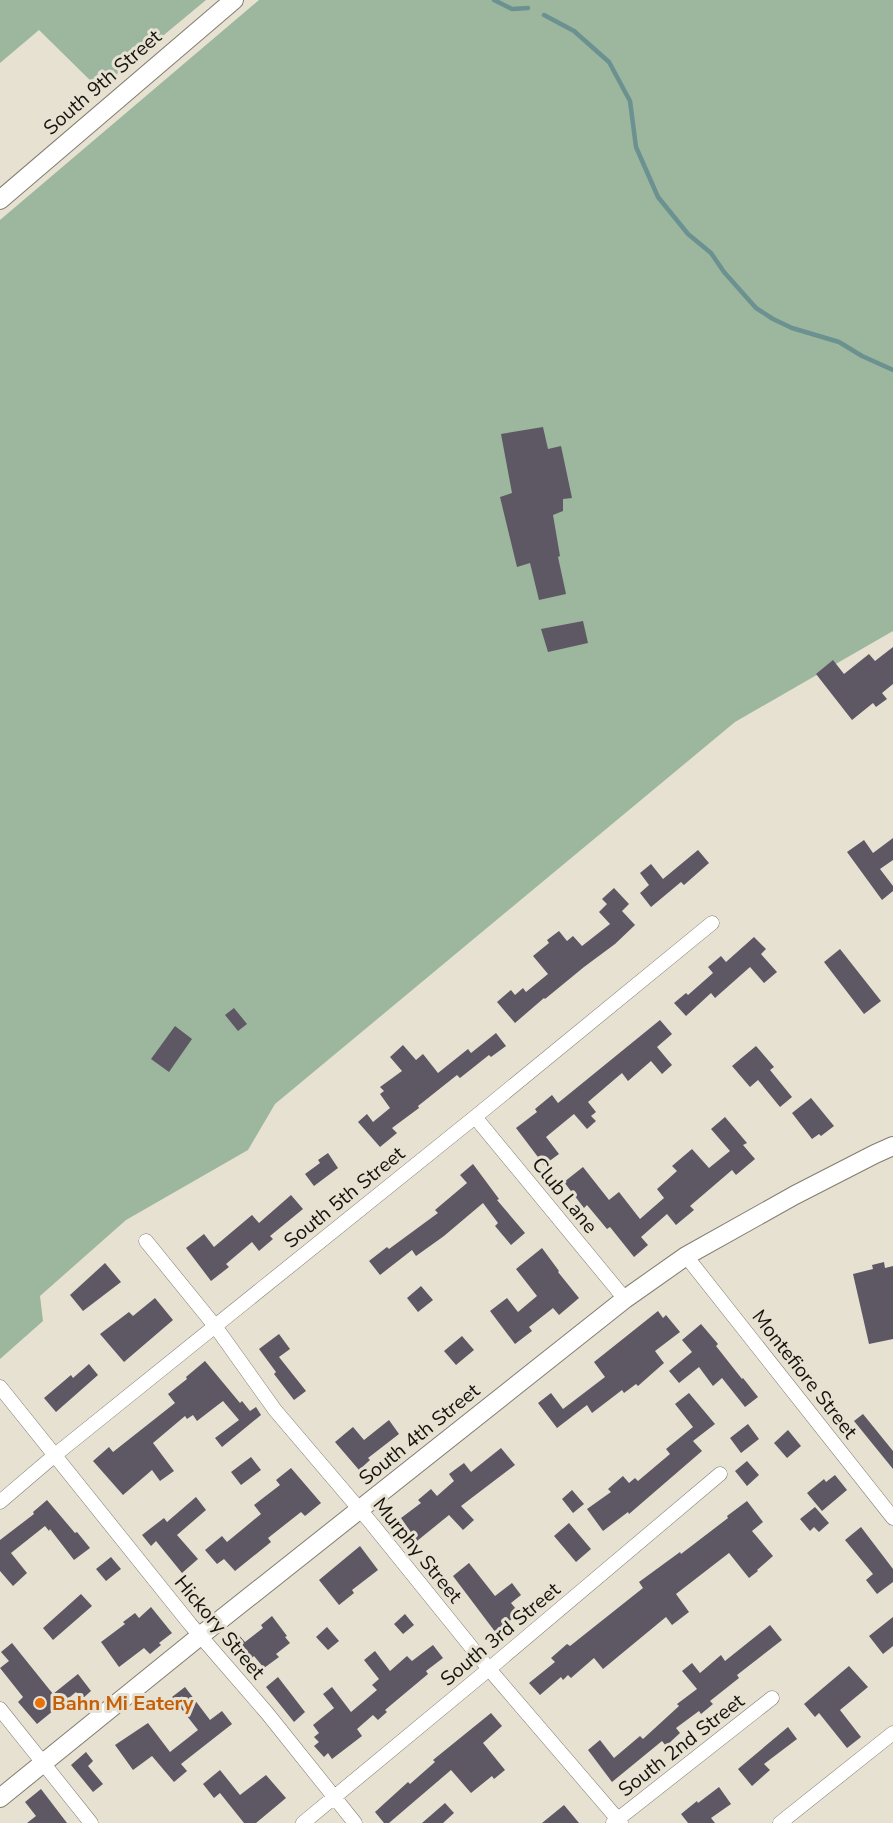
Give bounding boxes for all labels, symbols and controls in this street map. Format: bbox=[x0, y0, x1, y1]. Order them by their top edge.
street label: South 9th Street bbox=[38, 23, 168, 141]
street label: South 5th Street bbox=[278, 1140, 411, 1255]
street label: Club Lane bbox=[526, 1152, 604, 1239]
street label: Montefiore Street bbox=[746, 1304, 864, 1445]
street label: South 4th Street bbox=[353, 1377, 486, 1492]
street label: Murphy Street bbox=[367, 1492, 469, 1609]
street label: Hickory Street bbox=[168, 1570, 272, 1686]
street label: South 3rd Street bbox=[435, 1576, 567, 1692]
street label: South 2nd Street bbox=[613, 1687, 751, 1803]
place label: Bahn Mi Eatery bbox=[52, 1690, 194, 1717]
marker: Bahn Mi Eatery bbox=[33, 1696, 47, 1710]

